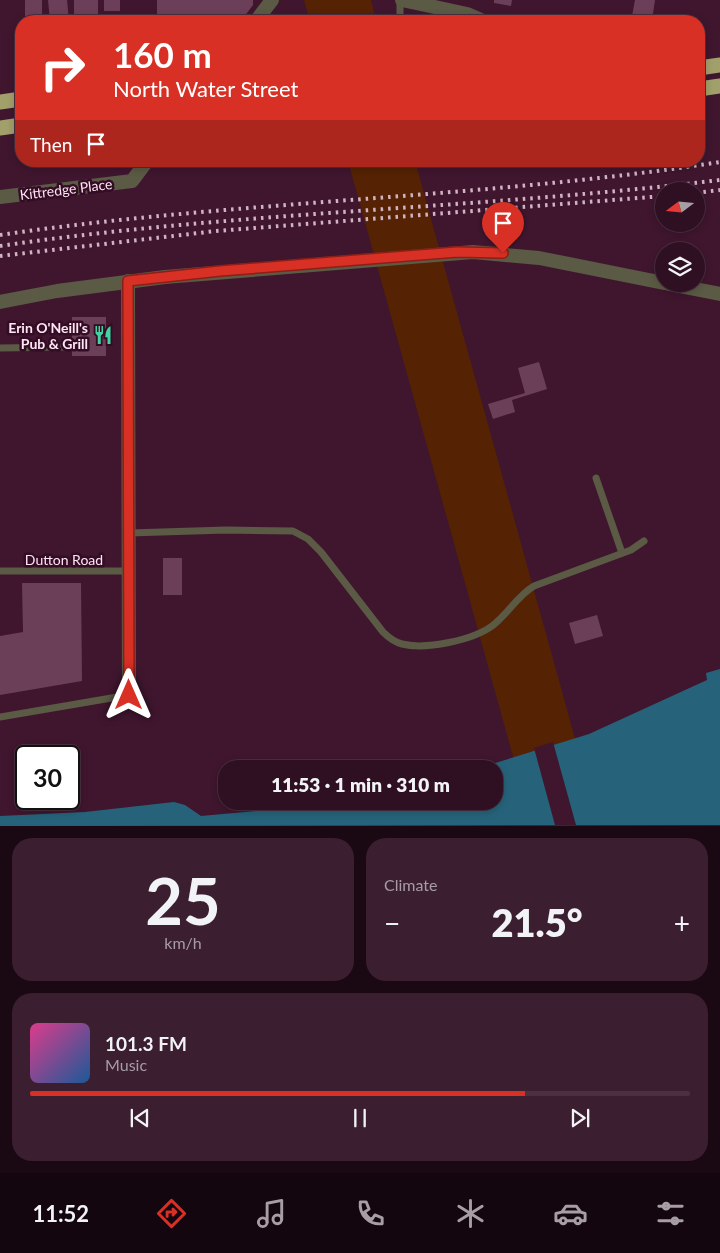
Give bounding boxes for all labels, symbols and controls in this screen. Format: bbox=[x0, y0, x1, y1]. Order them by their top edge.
text: 160 m bbox=[113, 33, 212, 75]
icon: right bbox=[30, 35, 95, 100]
text: North Water Street bbox=[113, 75, 298, 102]
icon: arrive bbox=[82, 130, 110, 158]
text: Then bbox=[30, 133, 72, 156]
street label: Kittredge Place bbox=[19, 175, 113, 203]
north arrow bbox=[655, 182, 705, 232]
map controls bbox=[655, 182, 705, 292]
pin bbox=[482, 202, 524, 253]
icon: arrive bbox=[489, 209, 517, 237]
button: layers bbox=[655, 242, 705, 292]
place label: Erin O'Neill's Pub & Grill bbox=[8, 319, 88, 352]
restaurant icon: Erin O'Neill's Pub & Grill bbox=[92, 324, 114, 346]
street label: Dutton Road bbox=[25, 551, 103, 568]
position arrow bbox=[102, 668, 154, 720]
speed limit sign: 30 bbox=[15, 745, 80, 810]
text: 11:53 · 1 min · 310 m bbox=[271, 773, 450, 796]
text: 25 bbox=[145, 861, 221, 939]
text: Climate bbox=[384, 875, 437, 894]
text: 21.5° bbox=[491, 899, 583, 945]
text: − bbox=[384, 906, 400, 940]
text: + bbox=[674, 906, 690, 940]
text: km/h bbox=[164, 933, 202, 952]
text: 101.3 FM bbox=[105, 1032, 187, 1055]
text: Music bbox=[105, 1055, 147, 1074]
icon: previous bbox=[126, 1104, 154, 1132]
icon: pause bbox=[346, 1104, 374, 1132]
icon: next bbox=[566, 1104, 594, 1132]
icon: directions bbox=[154, 1196, 189, 1231]
icon: music bbox=[254, 1196, 289, 1231]
icon: phone bbox=[353, 1196, 388, 1231]
icon: climate bbox=[453, 1196, 488, 1231]
icon: car bbox=[553, 1196, 588, 1231]
icon: filters bbox=[653, 1196, 688, 1231]
text: 11:52 bbox=[32, 1200, 89, 1227]

